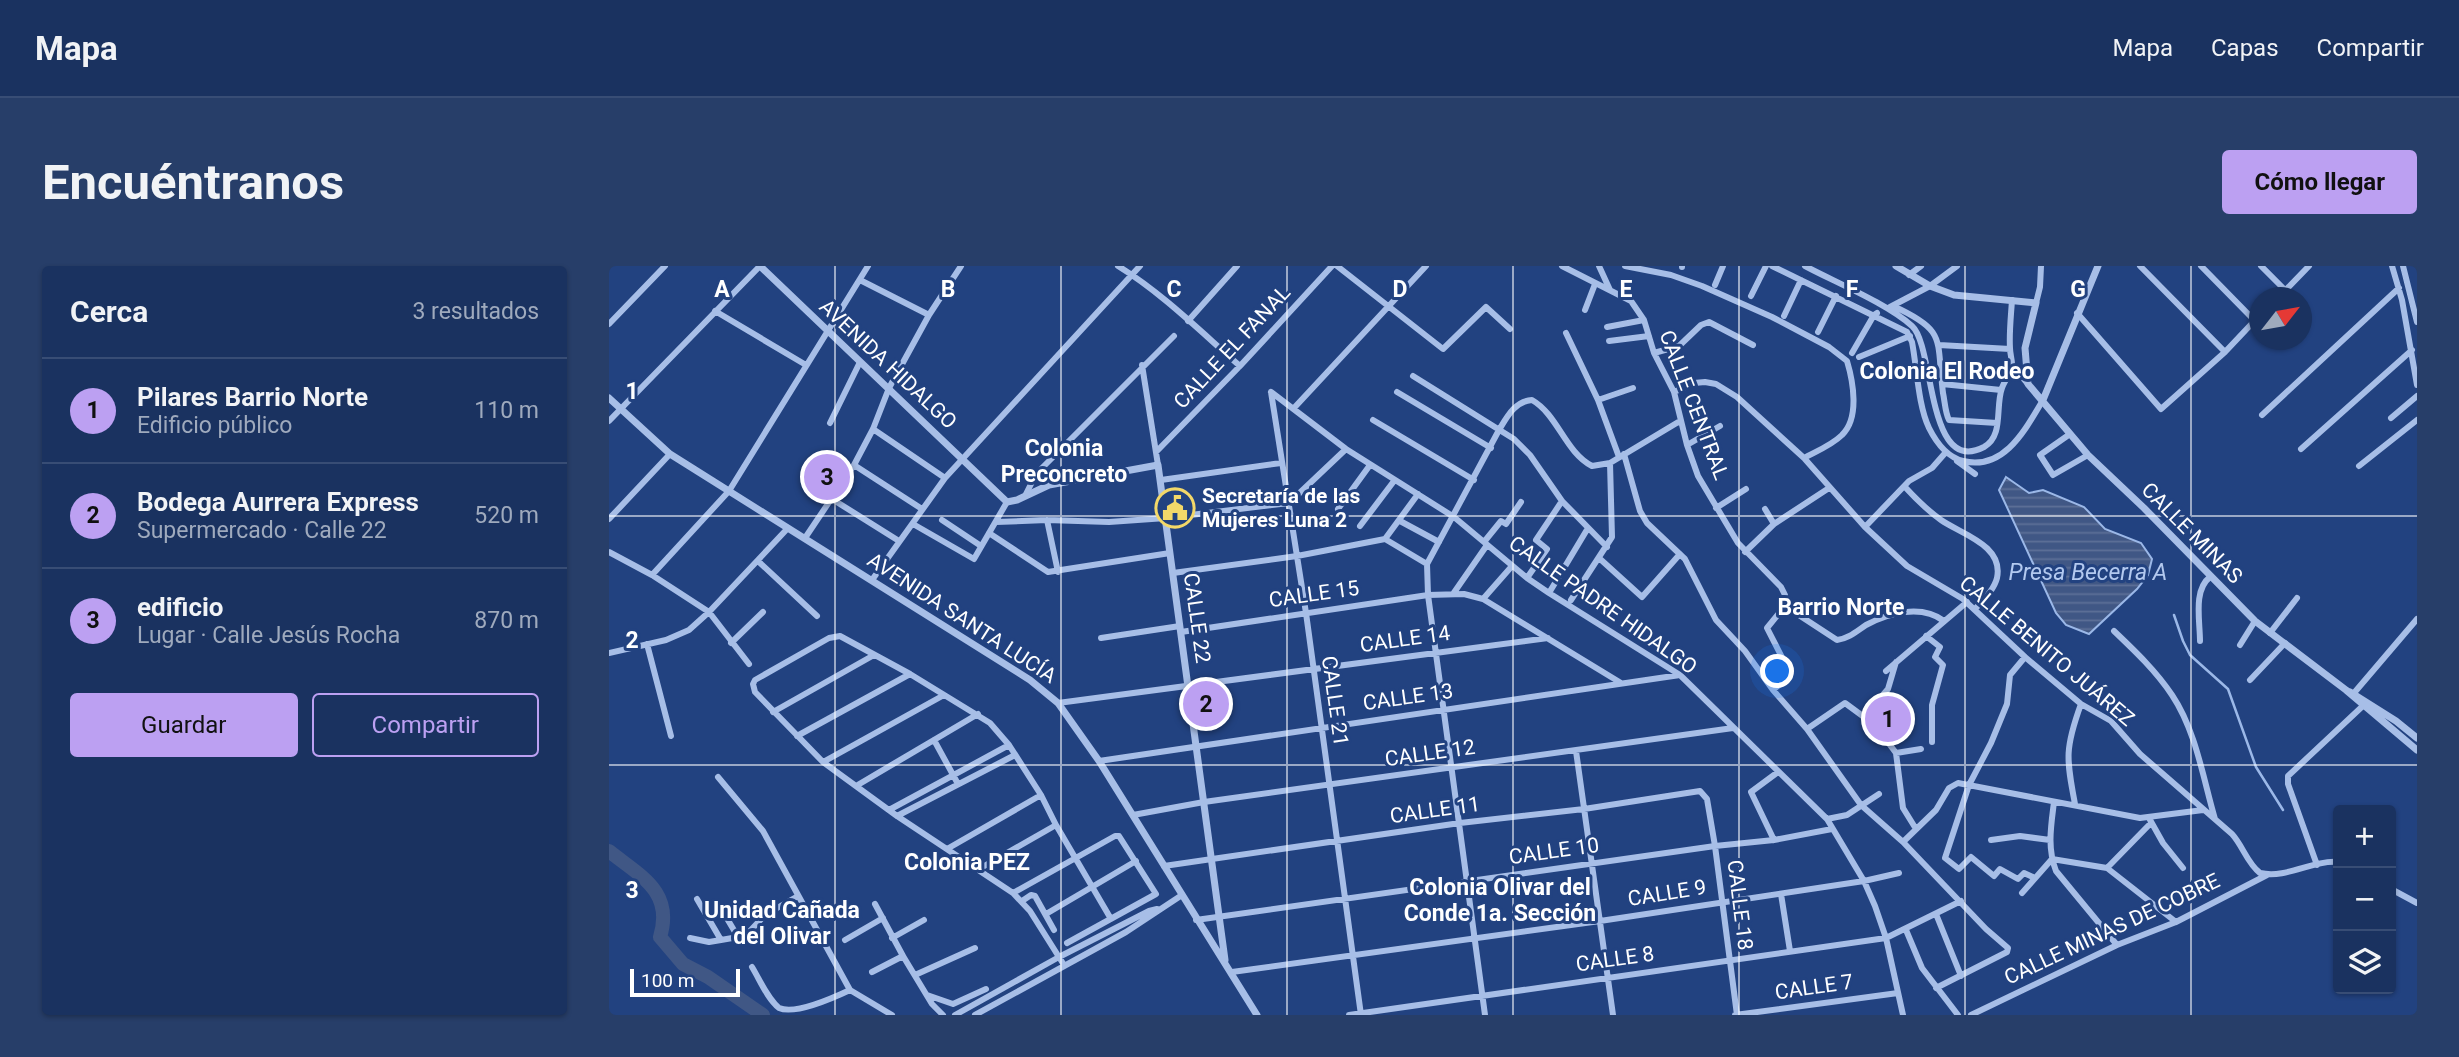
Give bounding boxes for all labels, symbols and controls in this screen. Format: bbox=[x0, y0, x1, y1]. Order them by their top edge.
text: Mapa bbox=[35, 29, 118, 68]
text: Mapa bbox=[2112, 34, 2173, 62]
text: Capas bbox=[2211, 34, 2279, 62]
text: Compartir bbox=[2317, 34, 2424, 62]
button: Cómo llegar bbox=[2222, 150, 2417, 214]
text: Encuéntranos bbox=[42, 154, 344, 211]
text: A bbox=[714, 276, 730, 303]
text: B bbox=[941, 276, 955, 303]
text: D bbox=[1393, 276, 1407, 303]
text: E bbox=[1620, 276, 1633, 303]
text: F bbox=[1846, 276, 1859, 303]
text: G bbox=[2070, 276, 2086, 303]
street label: CALLE EL FANAL bbox=[1168, 280, 1296, 414]
north arrow bbox=[2249, 287, 2312, 350]
text: Cerca bbox=[70, 294, 148, 329]
street label: AVENIDA HIDALGO bbox=[814, 294, 962, 434]
text: 3 resultados bbox=[412, 298, 539, 325]
street label: CALLE CENTRAL bbox=[1655, 327, 1733, 483]
district label: Colonia El Rodeo bbox=[1860, 358, 2034, 385]
text: 1 bbox=[625, 378, 639, 405]
text: Pilares Barrio Norte bbox=[137, 382, 368, 412]
text: 1 bbox=[86, 397, 100, 424]
text: 110 m bbox=[474, 397, 539, 424]
text: Edificio público bbox=[137, 412, 292, 439]
district label: Colonia Preconcreto bbox=[1001, 435, 1127, 488]
pin: 3 bbox=[804, 451, 850, 503]
street label: CALLE MINAS bbox=[2137, 478, 2247, 588]
place label: Secretaría de las Mujeres Luna 2 bbox=[1202, 484, 1360, 532]
text: Bodega Aurrera Express bbox=[137, 487, 419, 517]
public building icon: Secretaría de las Mujeres Luna 2 bbox=[1154, 487, 1196, 529]
text: 2 bbox=[86, 502, 100, 529]
text: 520 m bbox=[474, 502, 539, 529]
text: Supermercado · Calle 22 bbox=[137, 517, 387, 544]
street label: CALLE PADRE HIDALGO bbox=[1504, 531, 1702, 679]
street label: AVENIDA SANTA LUCÍA bbox=[863, 548, 1061, 688]
water label: Presa Becerra A bbox=[2009, 559, 2167, 586]
street label: CALLE 22 bbox=[1179, 571, 1215, 665]
street label: CALLE BENITO JUÁREZ bbox=[1955, 571, 2139, 731]
street label: CALLE 15 bbox=[1267, 576, 1361, 612]
text: edificio bbox=[137, 592, 224, 622]
district label: Barrio Norte bbox=[1777, 594, 1905, 621]
text: 3 bbox=[86, 607, 100, 634]
text: 870 m bbox=[474, 607, 539, 634]
street label: CALLE 14 bbox=[1358, 621, 1452, 657]
text: Lugar · Calle Jesús Rocha bbox=[137, 622, 400, 649]
text: 2 bbox=[625, 627, 639, 654]
street label: CALLE 21 bbox=[1317, 654, 1353, 748]
your location bbox=[1760, 654, 1794, 688]
pin: 2 bbox=[1183, 678, 1229, 730]
street label: CALLE 13 bbox=[1361, 679, 1455, 715]
button: Guardar bbox=[70, 693, 298, 757]
button: Compartir bbox=[312, 693, 539, 757]
pin: 1 bbox=[1865, 693, 1911, 745]
street label: CALLE 12 bbox=[1383, 735, 1477, 771]
street label: CALLE 11 bbox=[1388, 792, 1482, 828]
map controls bbox=[2333, 805, 2396, 994]
button: + bbox=[2333, 805, 2396, 868]
street label: CALLE 10 bbox=[1507, 833, 1601, 869]
district label: Colonia PEZ bbox=[904, 849, 1030, 876]
street label: CALLE 18 bbox=[1723, 859, 1757, 951]
button: − bbox=[2333, 868, 2396, 931]
street label: CALLE MINAS DE COBRE bbox=[2001, 869, 2223, 989]
district label: Colonia Olivar del Conde 1a. Sección bbox=[1404, 874, 1596, 927]
street label: CALLE 9 bbox=[1626, 875, 1708, 911]
text: 3 bbox=[625, 877, 639, 904]
district label: Unidad Cañada del Olivar bbox=[704, 897, 860, 950]
button: layers bbox=[2333, 931, 2396, 994]
street label: CALLE 8 bbox=[1574, 942, 1656, 976]
scale bar bbox=[630, 966, 740, 998]
text: 100 m bbox=[641, 969, 694, 992]
street label: CALLE 7 bbox=[1773, 970, 1855, 1004]

